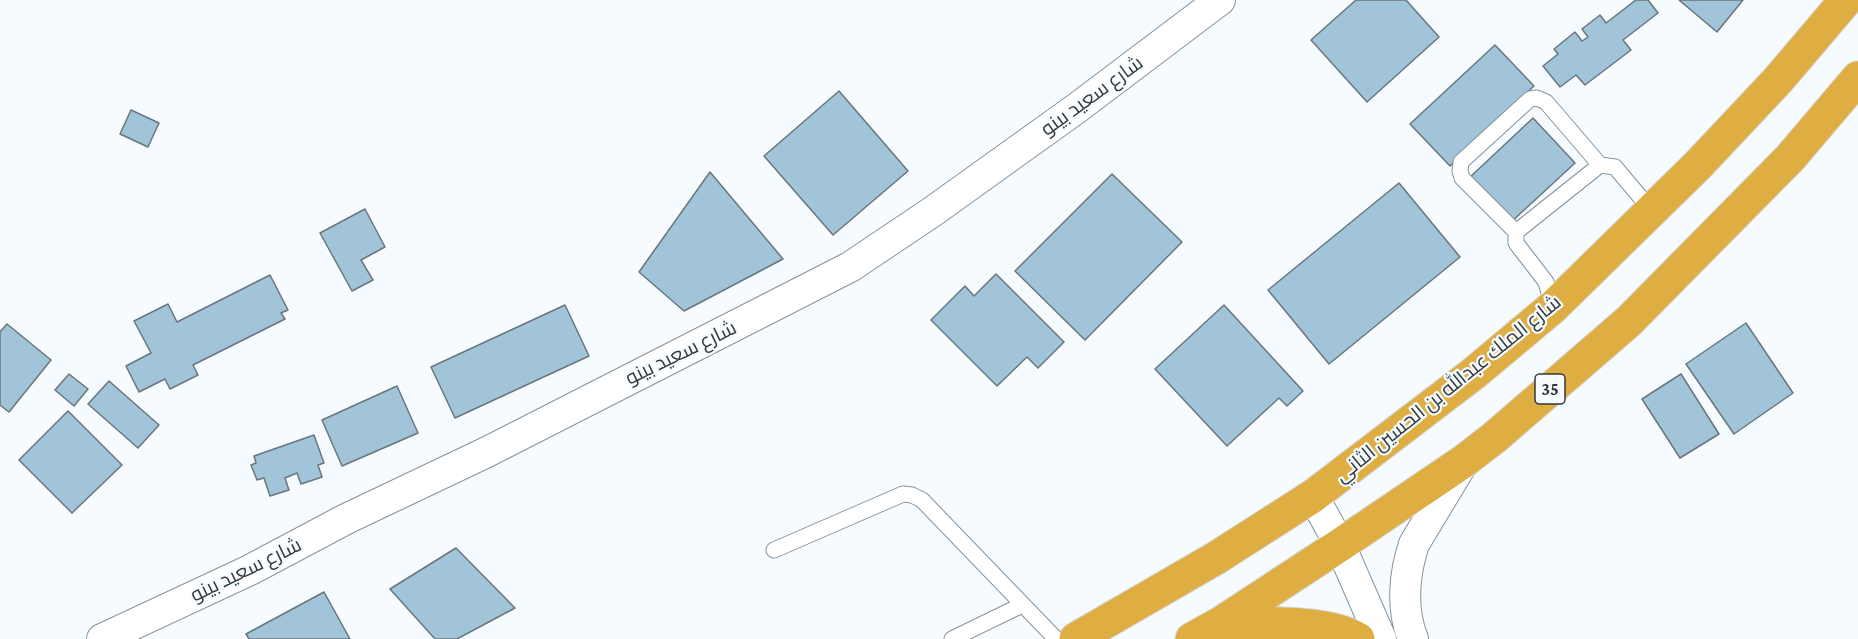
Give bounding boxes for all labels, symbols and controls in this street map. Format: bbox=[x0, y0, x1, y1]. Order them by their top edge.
street label: شارع سعيد بينو bbox=[1036, 51, 1148, 141]
street label: شارع الملك عبدالله بن الحسين الثاني bbox=[1330, 290, 1566, 488]
street label: شارع سعيد بينو bbox=[621, 316, 741, 390]
road number: 35 bbox=[1535, 374, 1565, 404]
street label: شارع سعيد بينو bbox=[186, 533, 306, 607]

